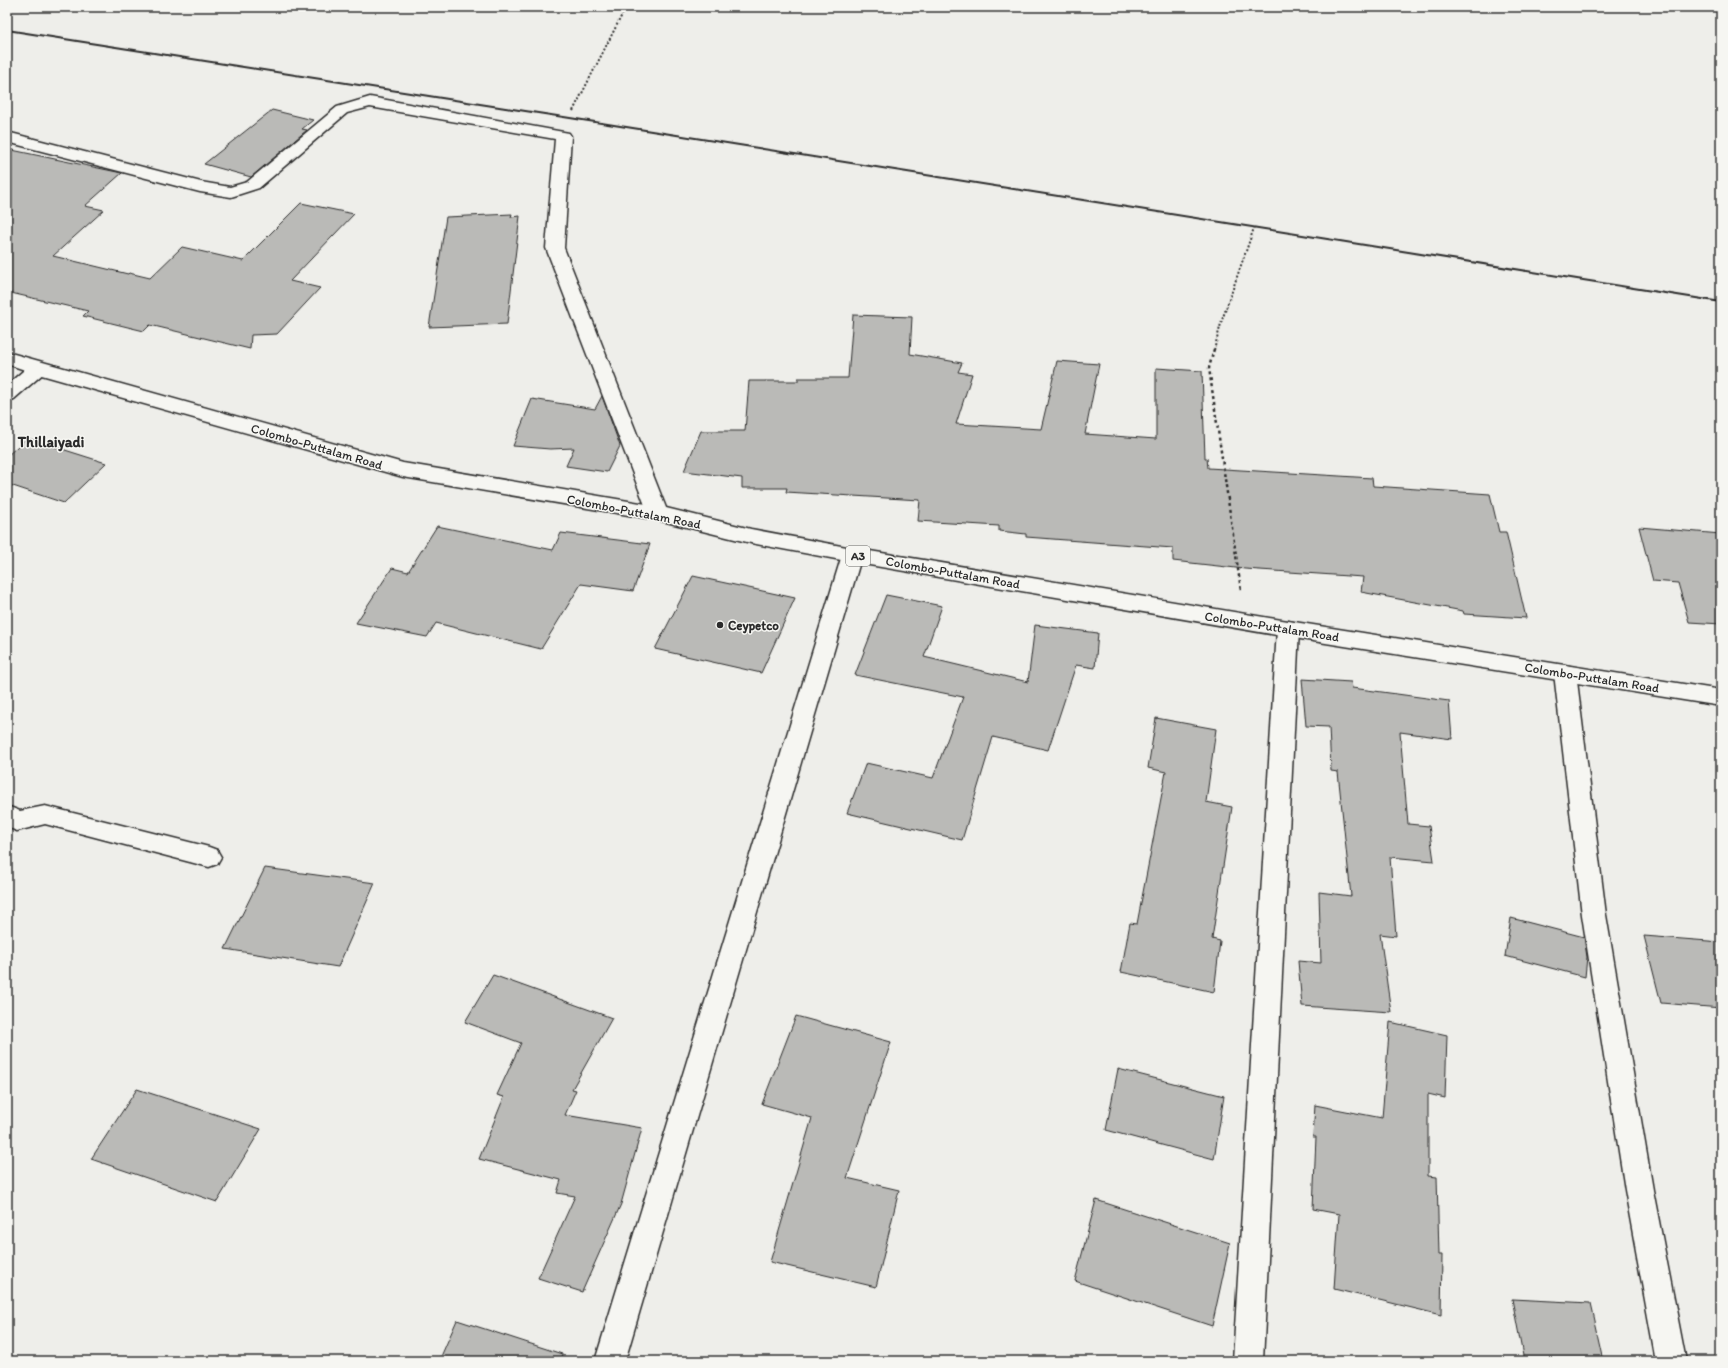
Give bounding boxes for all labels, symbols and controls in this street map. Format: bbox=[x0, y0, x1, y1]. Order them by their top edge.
street label: Colombo-Puttalam Road bbox=[249, 420, 384, 472]
district label: Thillaiyadi bbox=[17, 433, 84, 452]
street label: Colombo-Puttalam Road bbox=[566, 491, 702, 532]
road number: A3 bbox=[846, 546, 870, 566]
street label: Colombo-Puttalam Road bbox=[884, 553, 1021, 592]
street label: Colombo-Puttalam Road bbox=[1203, 608, 1340, 645]
place label: Ceypetco bbox=[728, 618, 779, 634]
marker: Ceypetco bbox=[715, 620, 725, 630]
street label: Colombo-Puttalam Road bbox=[1523, 659, 1660, 696]

